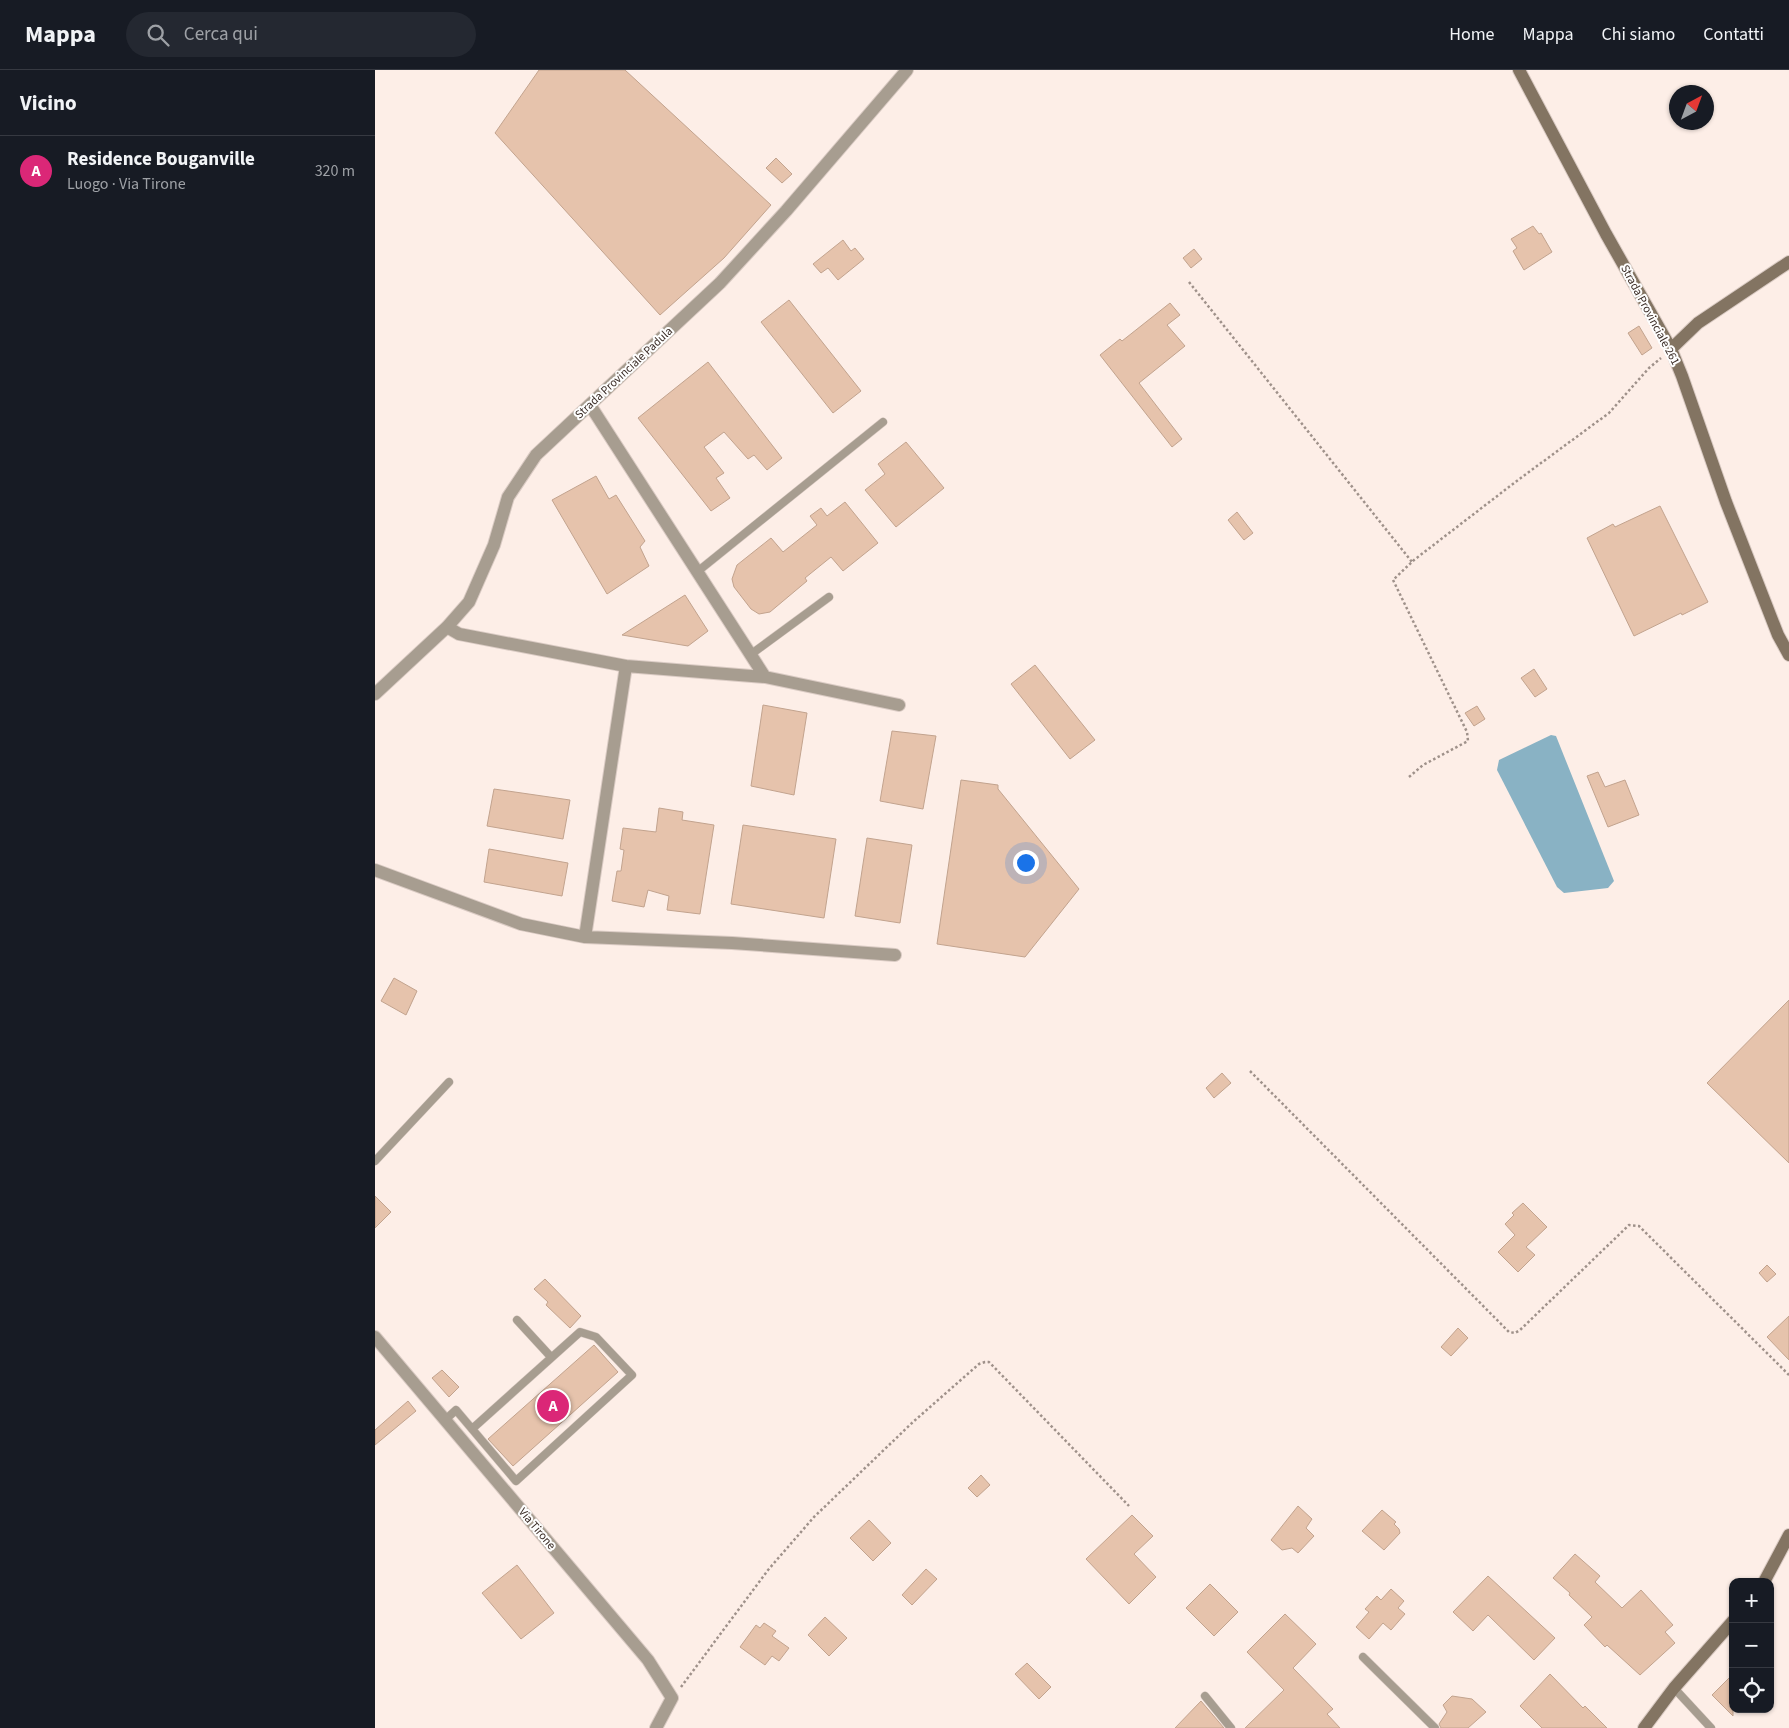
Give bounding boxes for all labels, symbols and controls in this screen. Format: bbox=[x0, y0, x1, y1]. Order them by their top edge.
search box bbox=[126, 12, 476, 57]
text: Mappa bbox=[25, 17, 96, 52]
icon: search bbox=[144, 21, 172, 49]
text: Cerca qui bbox=[184, 21, 258, 48]
text: Home bbox=[1449, 22, 1495, 47]
text: Mappa bbox=[1523, 22, 1574, 47]
text: Chi siamo bbox=[1602, 22, 1675, 47]
text: Contatti bbox=[1703, 22, 1764, 47]
north arrow bbox=[1669, 85, 1714, 130]
text: Vicino bbox=[20, 88, 77, 118]
text: Residence Bouganville bbox=[67, 146, 255, 173]
text: A bbox=[31, 160, 41, 182]
text: 320 m bbox=[315, 160, 355, 182]
text: Luogo · Via Tirone bbox=[67, 173, 186, 195]
street label: Strada Provinciale 261 bbox=[1616, 262, 1684, 368]
street label: Strada Provinciale Padula bbox=[571, 323, 677, 423]
your location bbox=[1013, 850, 1039, 876]
pin: A bbox=[537, 1387, 569, 1425]
street label: Via Tirone bbox=[514, 1504, 560, 1554]
map controls bbox=[1729, 1578, 1774, 1713]
button: + bbox=[1729, 1578, 1774, 1623]
button: − bbox=[1729, 1623, 1774, 1668]
button: locate bbox=[1729, 1668, 1774, 1713]

